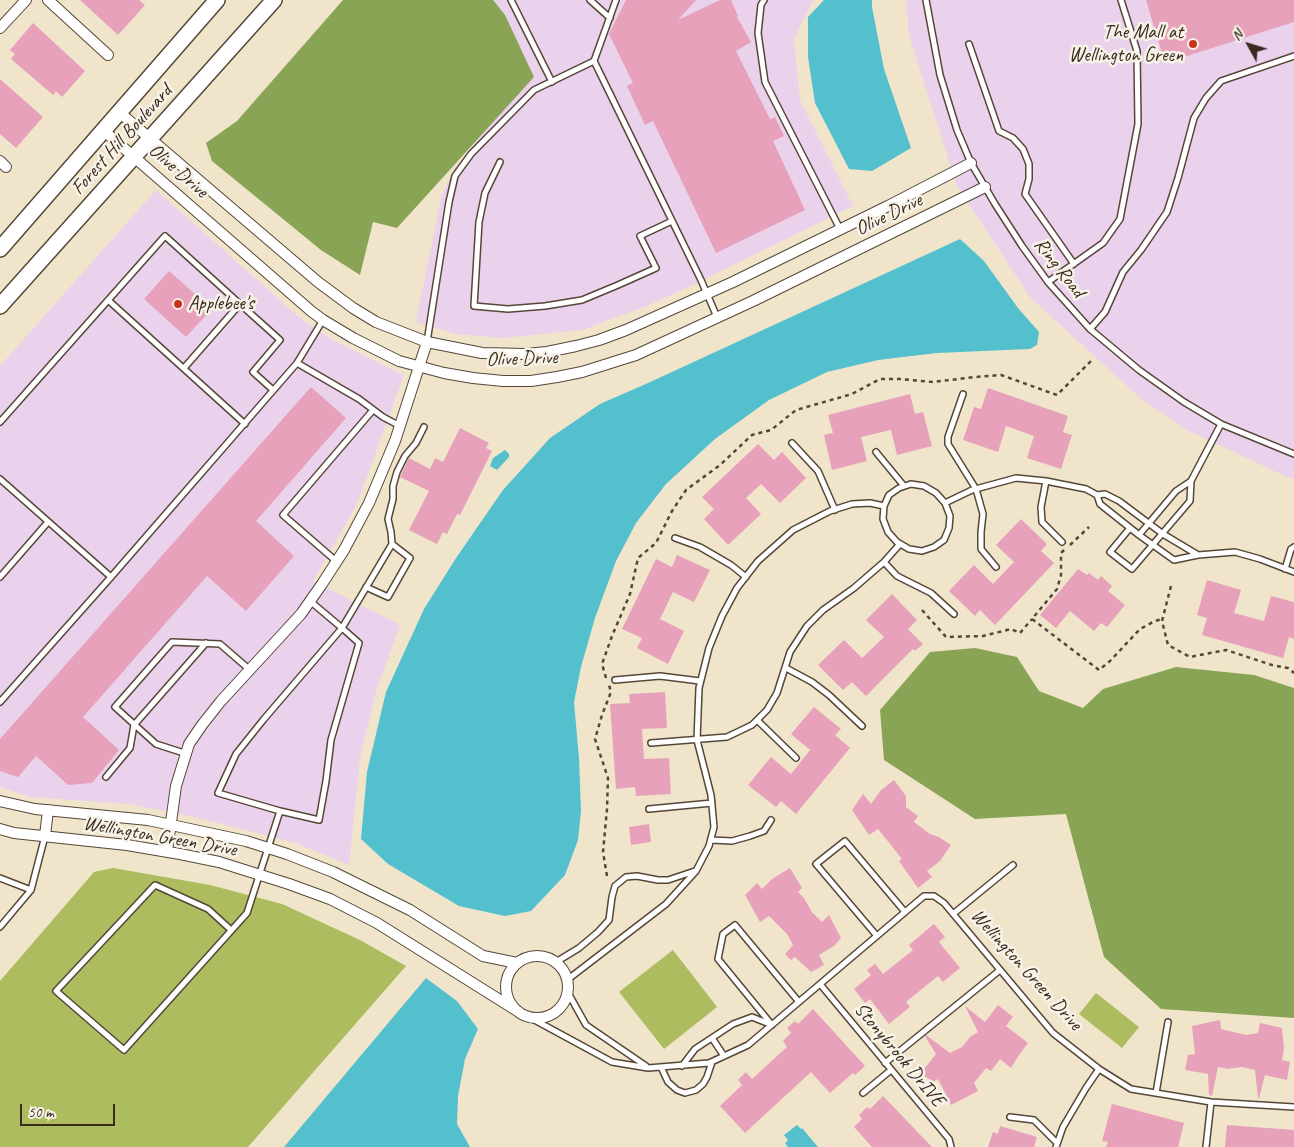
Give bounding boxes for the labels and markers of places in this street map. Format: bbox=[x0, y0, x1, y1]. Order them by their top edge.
place label: The Mall at Wellington Green bbox=[1069, 21, 1183, 68]
marker: The Mall at Wellington Green bbox=[1187, 38, 1199, 50]
place label: Applebee's bbox=[188, 292, 254, 316]
marker: Applebee's bbox=[172, 298, 184, 310]

